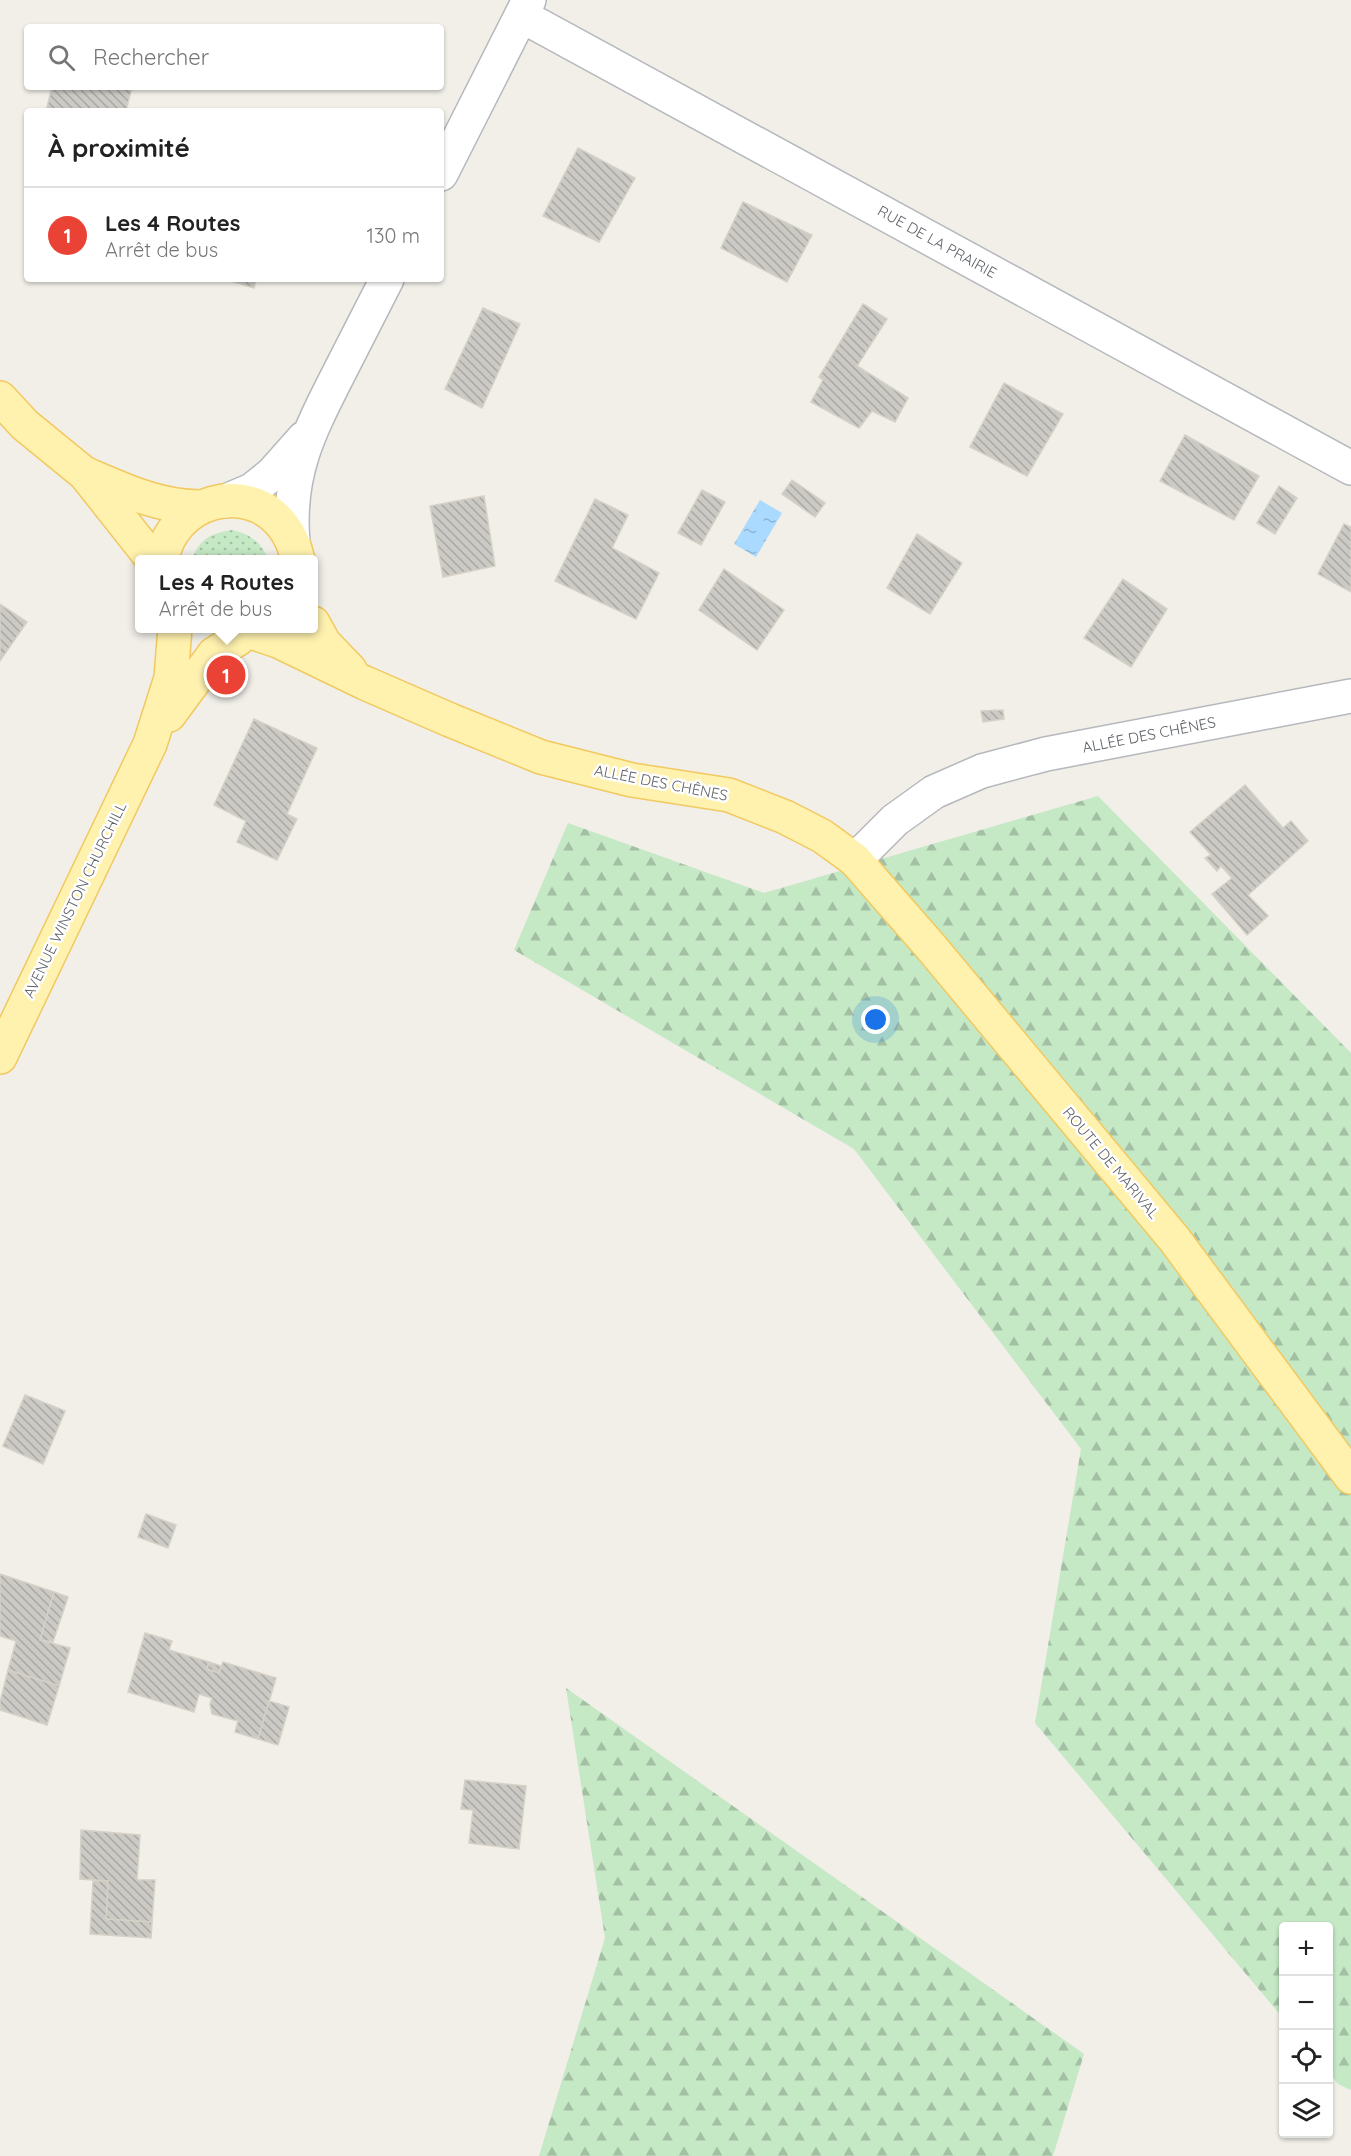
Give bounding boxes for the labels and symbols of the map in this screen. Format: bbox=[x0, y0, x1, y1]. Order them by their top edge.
street label: RUE DE LA PRAIRIE bbox=[874, 201, 1000, 282]
pin: 1 bbox=[206, 652, 246, 698]
street label: ALLÉE DES CHÊNES bbox=[1081, 712, 1217, 757]
street label: ALLÉE DES CHÊNES bbox=[593, 760, 729, 805]
street label: AVENUE WINSTON CHURCHILL bbox=[19, 799, 130, 1001]
your location bbox=[861, 1005, 890, 1034]
street label: ROUTE DE MARIVAL bbox=[1059, 1103, 1164, 1223]

